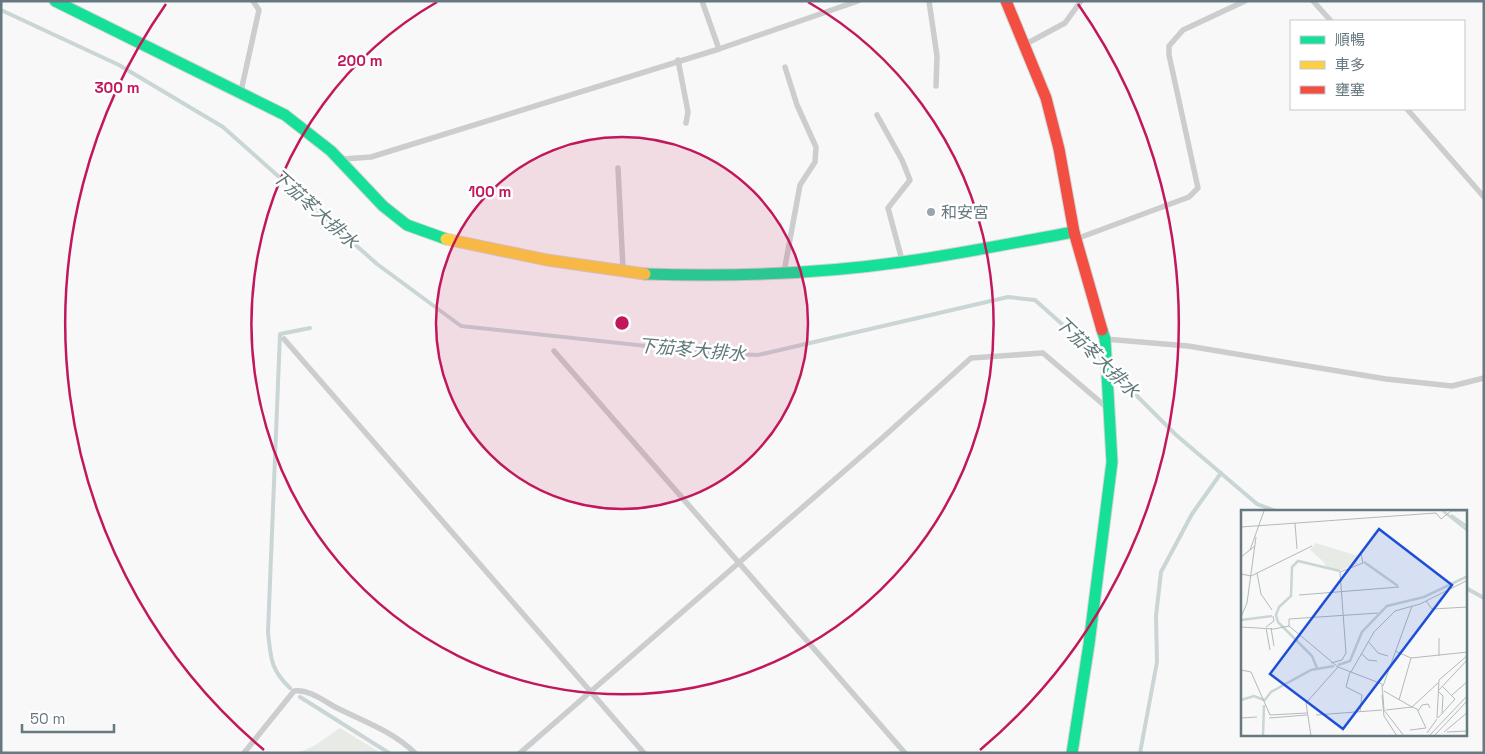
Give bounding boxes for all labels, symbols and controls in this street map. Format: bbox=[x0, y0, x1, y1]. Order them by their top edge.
legend bbox=[1290, 20, 1465, 110]
text: 順暢 bbox=[1335, 30, 1365, 49]
text: 200 m bbox=[338, 51, 382, 70]
text: 車多 bbox=[1335, 55, 1365, 74]
text: 300 m bbox=[94, 78, 140, 97]
text: 壅塞 bbox=[1335, 80, 1365, 99]
water label: 下茄苳大排水 bbox=[268, 164, 364, 254]
text: 100 m bbox=[469, 182, 511, 201]
place label: 和安宮 bbox=[941, 202, 989, 223]
marker: 和安宮 bbox=[925, 206, 937, 218]
water label: 下茄苳大排水 bbox=[1051, 311, 1145, 403]
centre of rings bbox=[613, 314, 631, 332]
water label: 下茄苳大排水 bbox=[637, 333, 748, 366]
inset map bbox=[1241, 510, 1468, 736]
scale bar bbox=[22, 702, 115, 734]
text: 50 m bbox=[30, 709, 65, 728]

